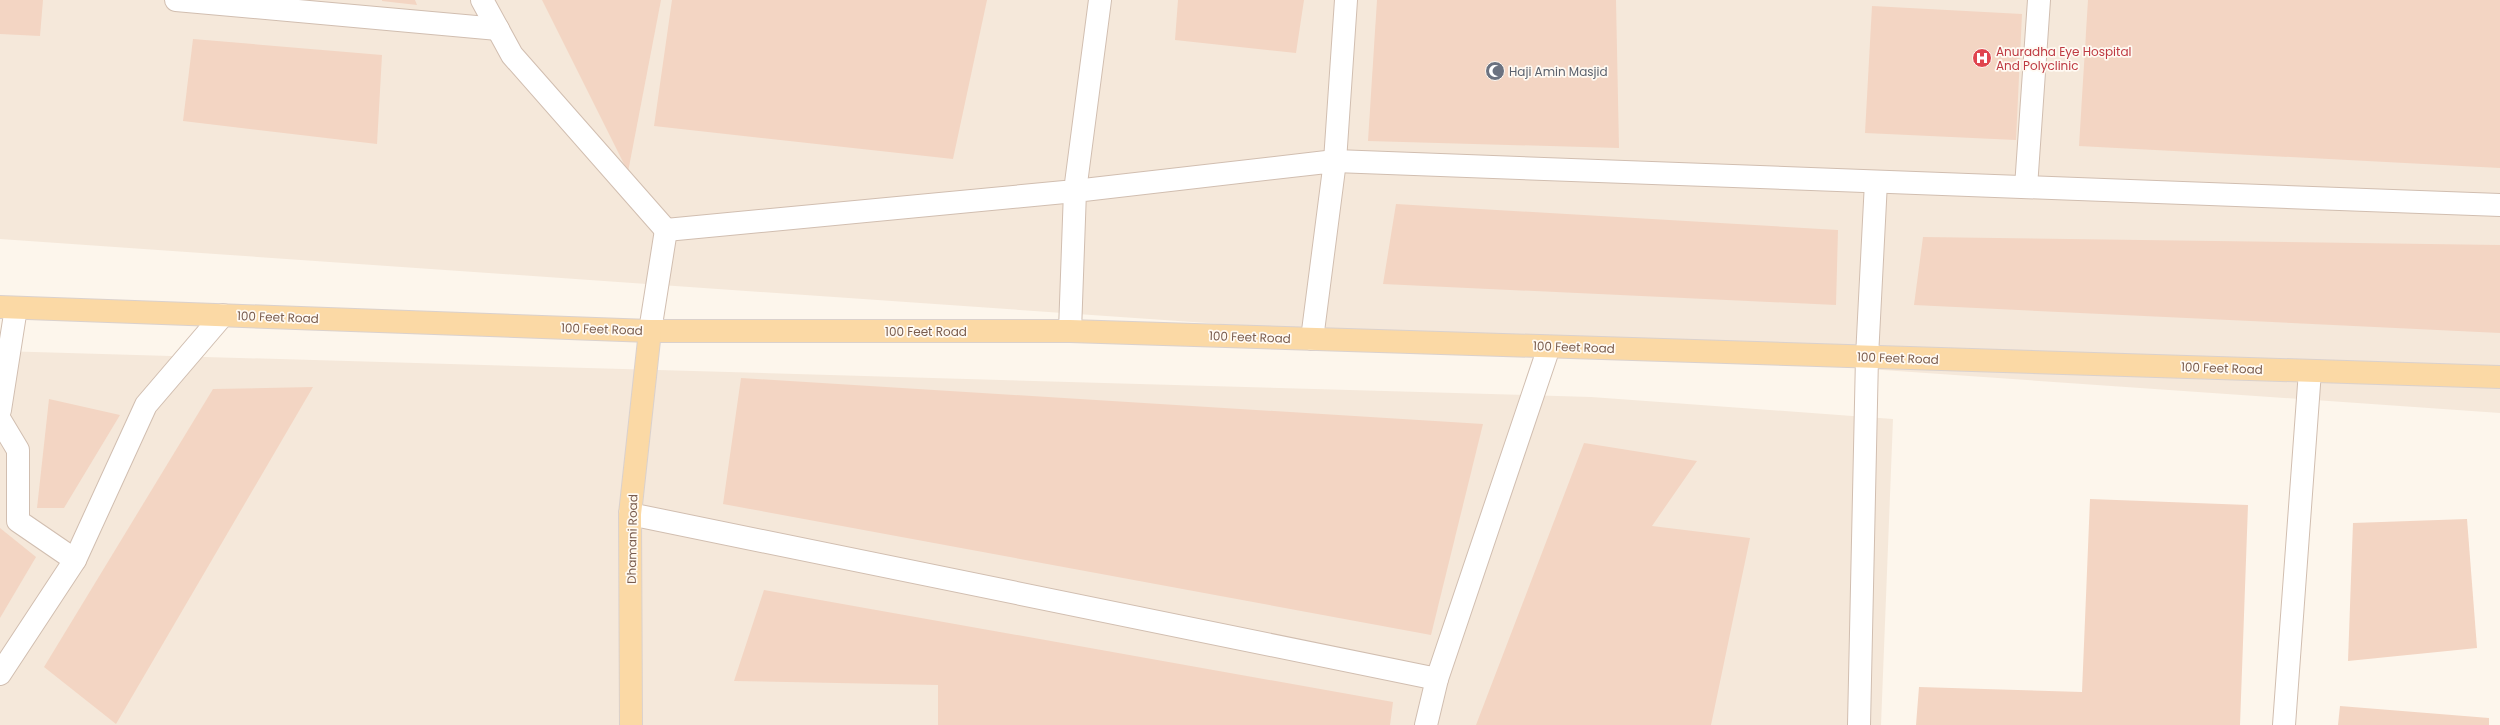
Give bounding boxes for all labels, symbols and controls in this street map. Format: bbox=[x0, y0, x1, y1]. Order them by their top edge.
place label: Anuradha Eye Hospital And Polyclinic bbox=[1996, 43, 2131, 74]
hospital icon: Anuradha Eye Hospital And Polyclinic bbox=[1971, 47, 1993, 69]
mosque icon: Haji Amin Masjid bbox=[1484, 60, 1506, 82]
place label: Haji Amin Masjid bbox=[1509, 63, 1608, 80]
street label: 100 Feet Road bbox=[237, 307, 319, 327]
street label: 100 Feet Road bbox=[561, 319, 643, 339]
street label: 100 Feet Road bbox=[885, 323, 967, 340]
street label: 100 Feet Road bbox=[1209, 327, 1291, 347]
street label: 100 Feet Road bbox=[1533, 337, 1615, 357]
street label: 100 Feet Road bbox=[1857, 348, 1939, 368]
street label: 100 Feet Road bbox=[2181, 358, 2263, 378]
street label: Dhamani Road bbox=[623, 494, 641, 584]

